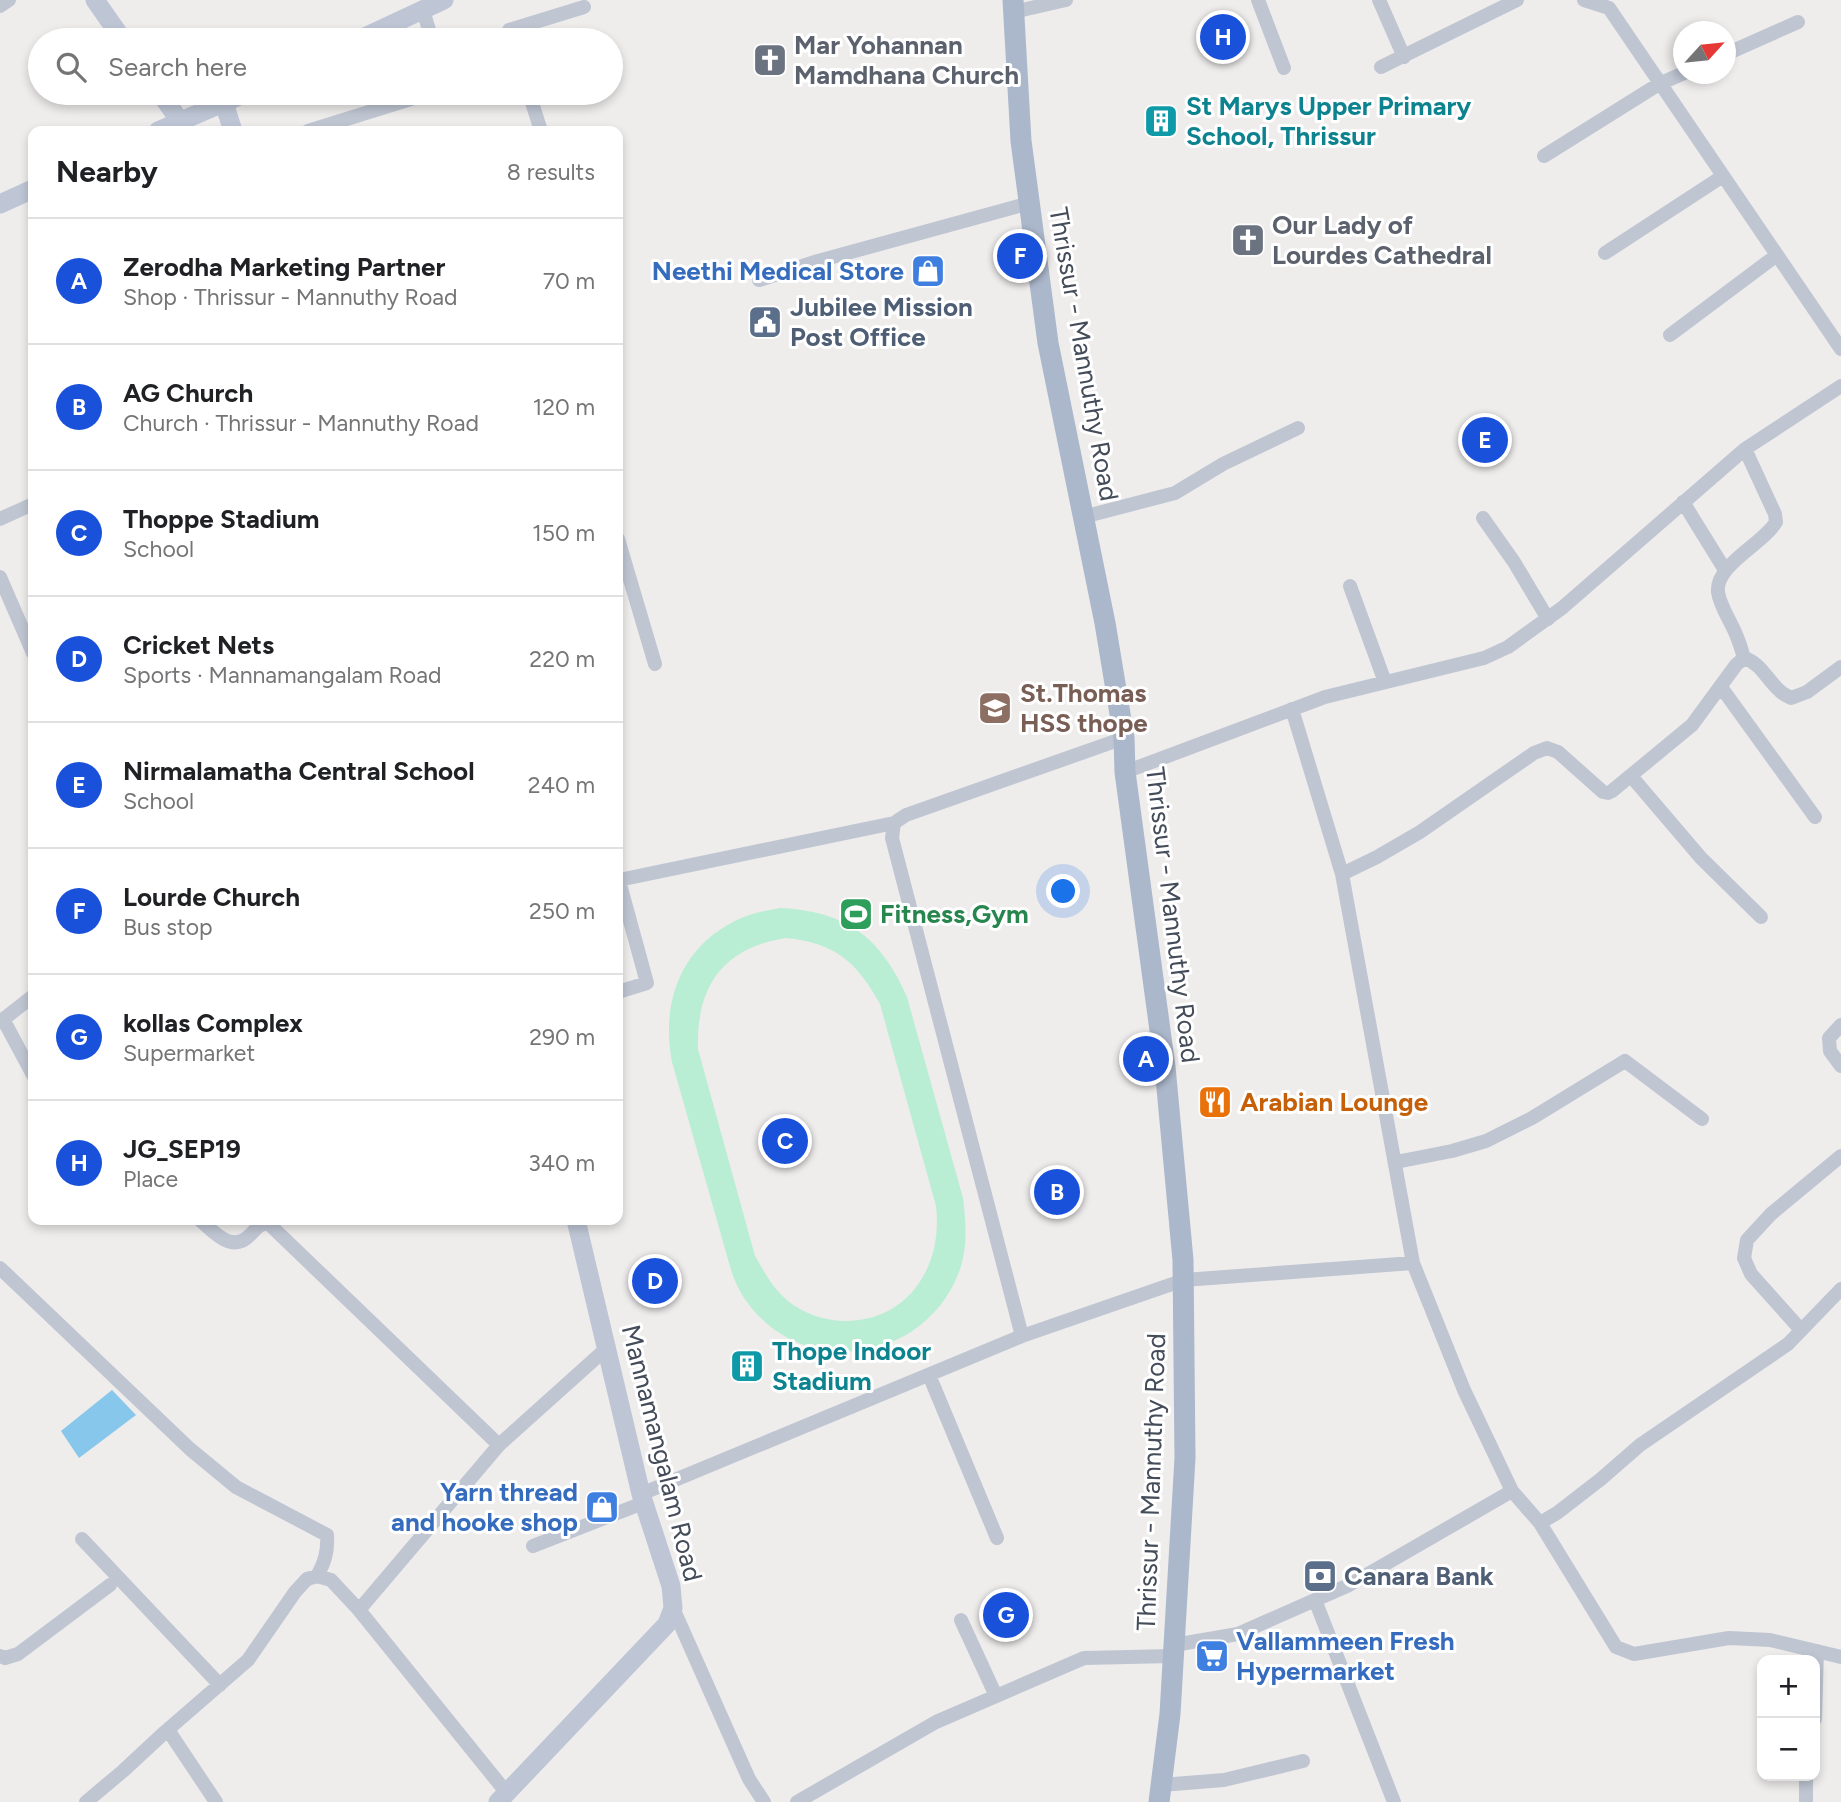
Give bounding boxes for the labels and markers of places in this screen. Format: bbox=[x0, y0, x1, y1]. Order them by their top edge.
pin: H bbox=[1200, 11, 1246, 63]
place label: Mar Yohannan Mamdhana Church bbox=[794, 29, 1019, 91]
church icon: Mar Yohannan Mamdhana Church bbox=[751, 41, 789, 79]
place label: St Marys Upper Primary School, Thrissur bbox=[1186, 90, 1471, 152]
building icon: St Marys Upper Primary School, Thrissur bbox=[1142, 102, 1180, 140]
place label: Our Lady of Lourdes Cathedral bbox=[1272, 209, 1492, 271]
church icon: Our Lady of Lourdes Cathedral bbox=[1229, 221, 1267, 259]
pin: F bbox=[997, 230, 1043, 282]
shop icon: Neethi Medical Store bbox=[909, 252, 947, 290]
place label: Neethi Medical Store bbox=[652, 255, 904, 287]
place label: Jubilee Mission Post Office bbox=[790, 291, 973, 353]
public building icon: Jubilee Mission Post Office bbox=[746, 303, 784, 341]
pin: E bbox=[1462, 414, 1508, 466]
place label: St.Thomas HSS thope bbox=[1020, 677, 1148, 739]
school or university icon: St.Thomas HSS thope bbox=[976, 689, 1014, 727]
sports icon: Fitness,Gym bbox=[837, 895, 875, 933]
place label: Fitness,Gym bbox=[880, 898, 1029, 930]
pin: A bbox=[1123, 1033, 1169, 1085]
restaurant icon: Arabian Lounge bbox=[1196, 1083, 1234, 1121]
place label: Arabian Lounge bbox=[1240, 1086, 1428, 1118]
pin: C bbox=[762, 1115, 808, 1167]
pin: B bbox=[1034, 1166, 1080, 1218]
pin: D bbox=[632, 1255, 678, 1307]
place label: Thope Indoor Stadium bbox=[772, 1335, 931, 1397]
building icon: Thope Indoor Stadium bbox=[728, 1347, 766, 1385]
place label: Yarn thread and hooke shop bbox=[391, 1476, 578, 1538]
shop icon: Yarn thread and hooke shop bbox=[583, 1488, 621, 1526]
bank icon: Canara Bank bbox=[1301, 1557, 1339, 1595]
place label: Canara Bank bbox=[1344, 1560, 1494, 1592]
pin: G bbox=[983, 1589, 1029, 1641]
place label: Vallammeen Fresh Hypermarket bbox=[1236, 1625, 1455, 1687]
supermarket icon: Vallammeen Fresh Hypermarket bbox=[1193, 1637, 1231, 1675]

